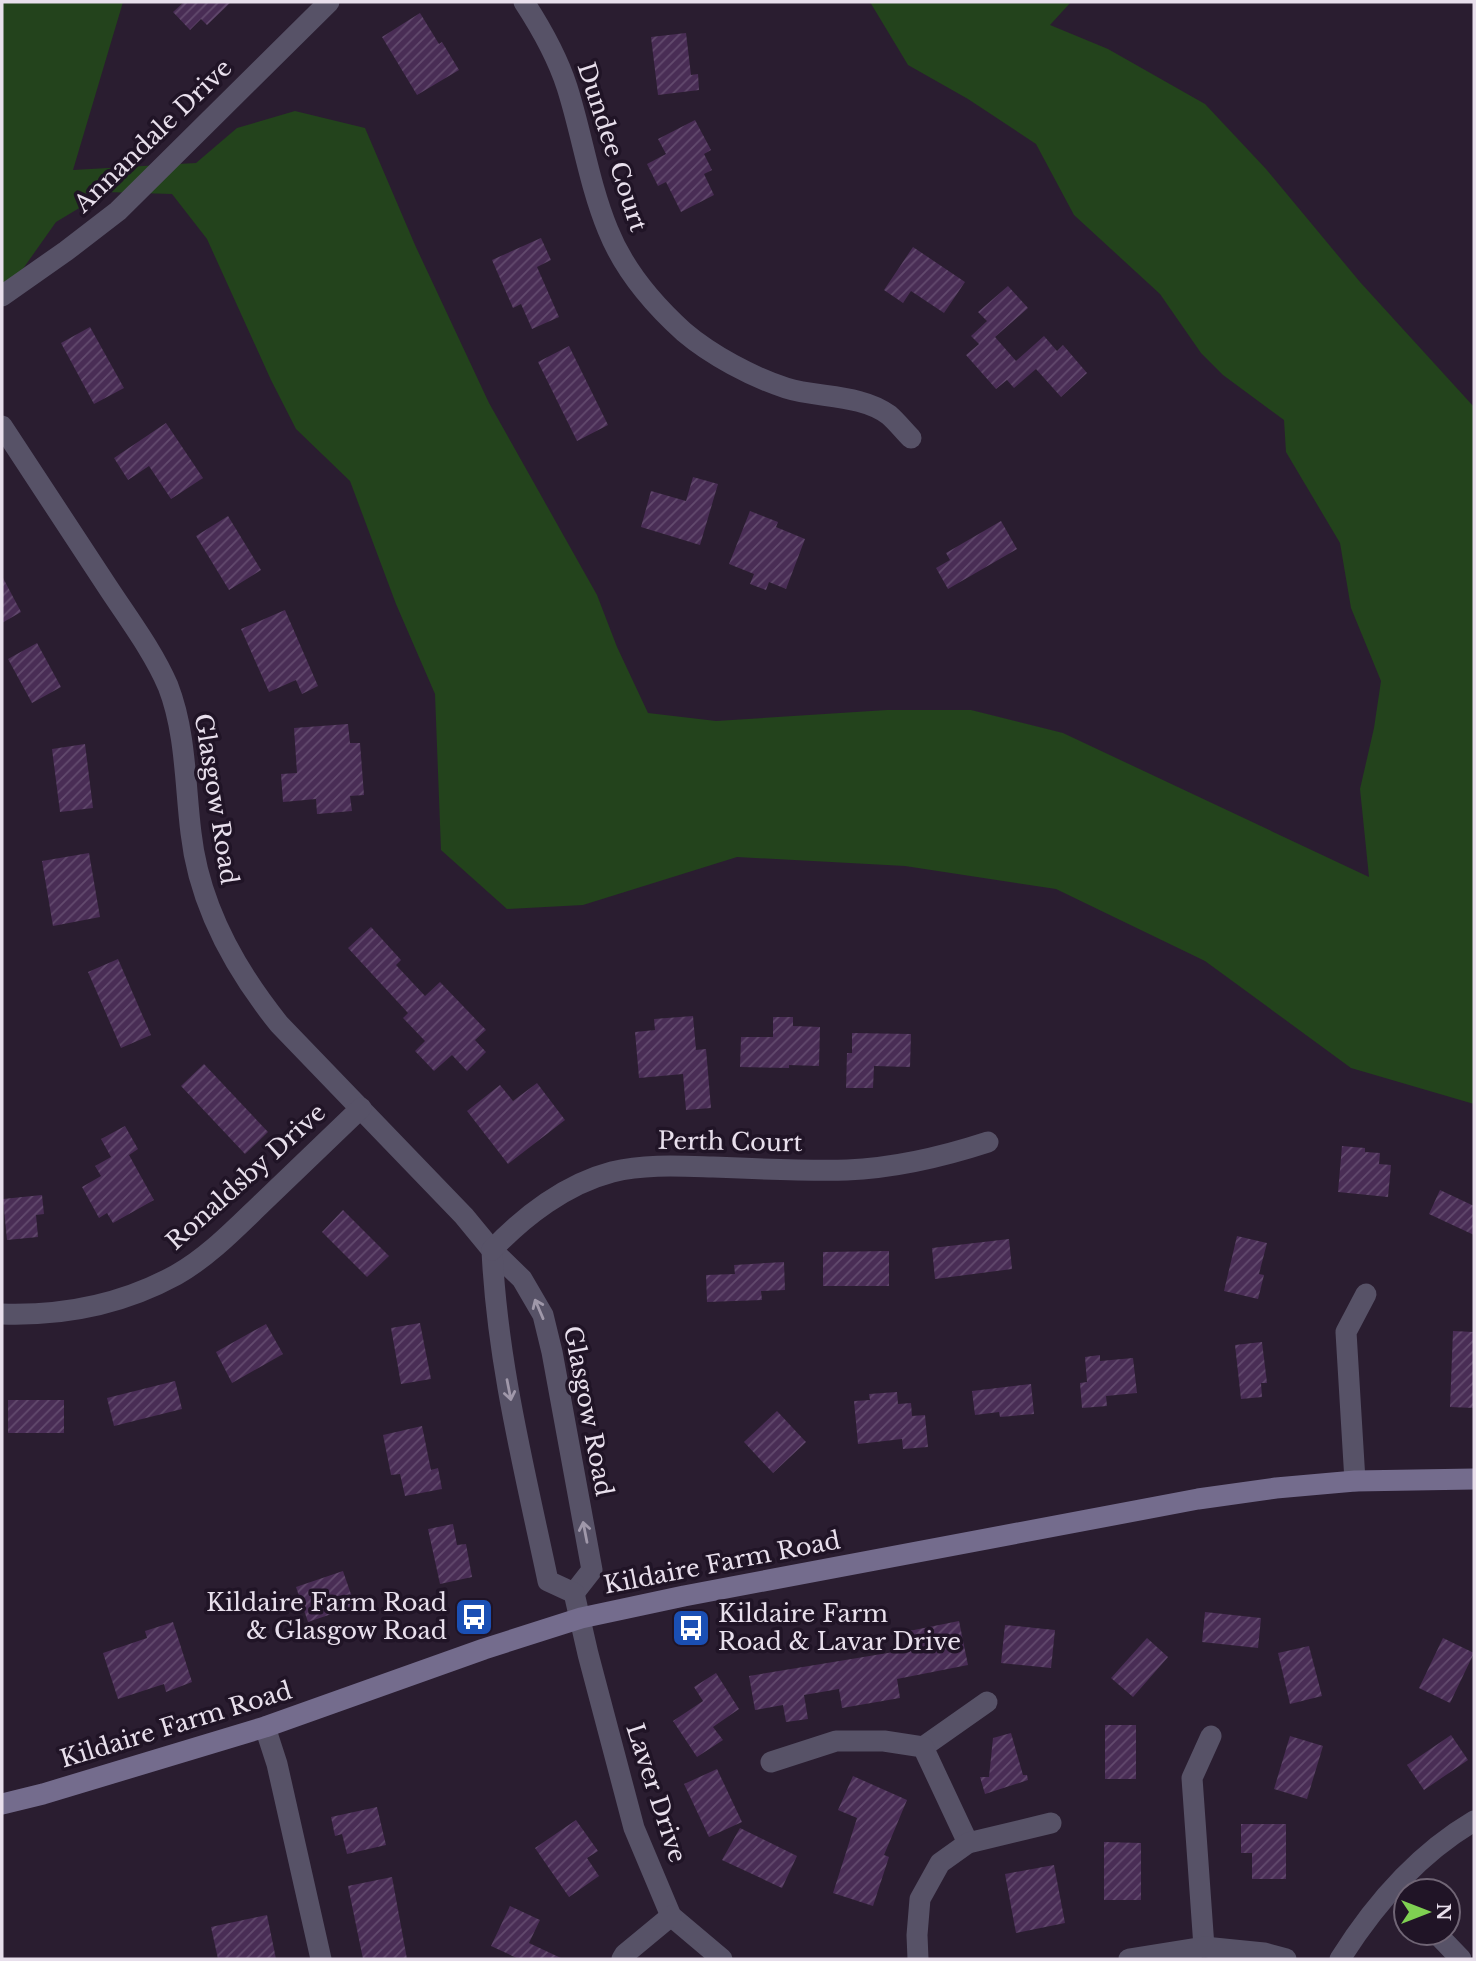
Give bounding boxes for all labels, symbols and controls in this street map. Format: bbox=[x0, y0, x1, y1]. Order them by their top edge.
street label: Annandale Drive bbox=[67, 53, 238, 219]
street label: Dundee Court bbox=[571, 59, 653, 235]
street label: Glasgow Road bbox=[189, 711, 244, 887]
street label: Ronaldsby Drive bbox=[160, 1097, 331, 1256]
street label: Perth Court bbox=[657, 1126, 803, 1157]
one-way arrow bbox=[532, 1299, 545, 1320]
street label: Glasgow Road bbox=[558, 1323, 619, 1499]
one-way arrow bbox=[503, 1379, 517, 1401]
one-way arrow bbox=[578, 1521, 591, 1544]
street label: Kildaire Farm Road bbox=[601, 1525, 843, 1600]
place label: Kildaire Farm Road & Glasgow Road bbox=[206, 1588, 447, 1645]
bus stop icon: Kildaire Farm Road & Glasgow Road bbox=[453, 1596, 495, 1638]
place label: Kildaire Farm Road & Lavar Drive bbox=[718, 1599, 961, 1656]
bus stop icon: Kildaire Farm Road & Lavar Drive bbox=[670, 1607, 712, 1649]
street label: Kildaire Farm Road bbox=[57, 1675, 295, 1774]
street label: Laver Drive bbox=[620, 1720, 693, 1866]
north arrow bbox=[1392, 1877, 1462, 1947]
text: N bbox=[1432, 1903, 1455, 1921]

